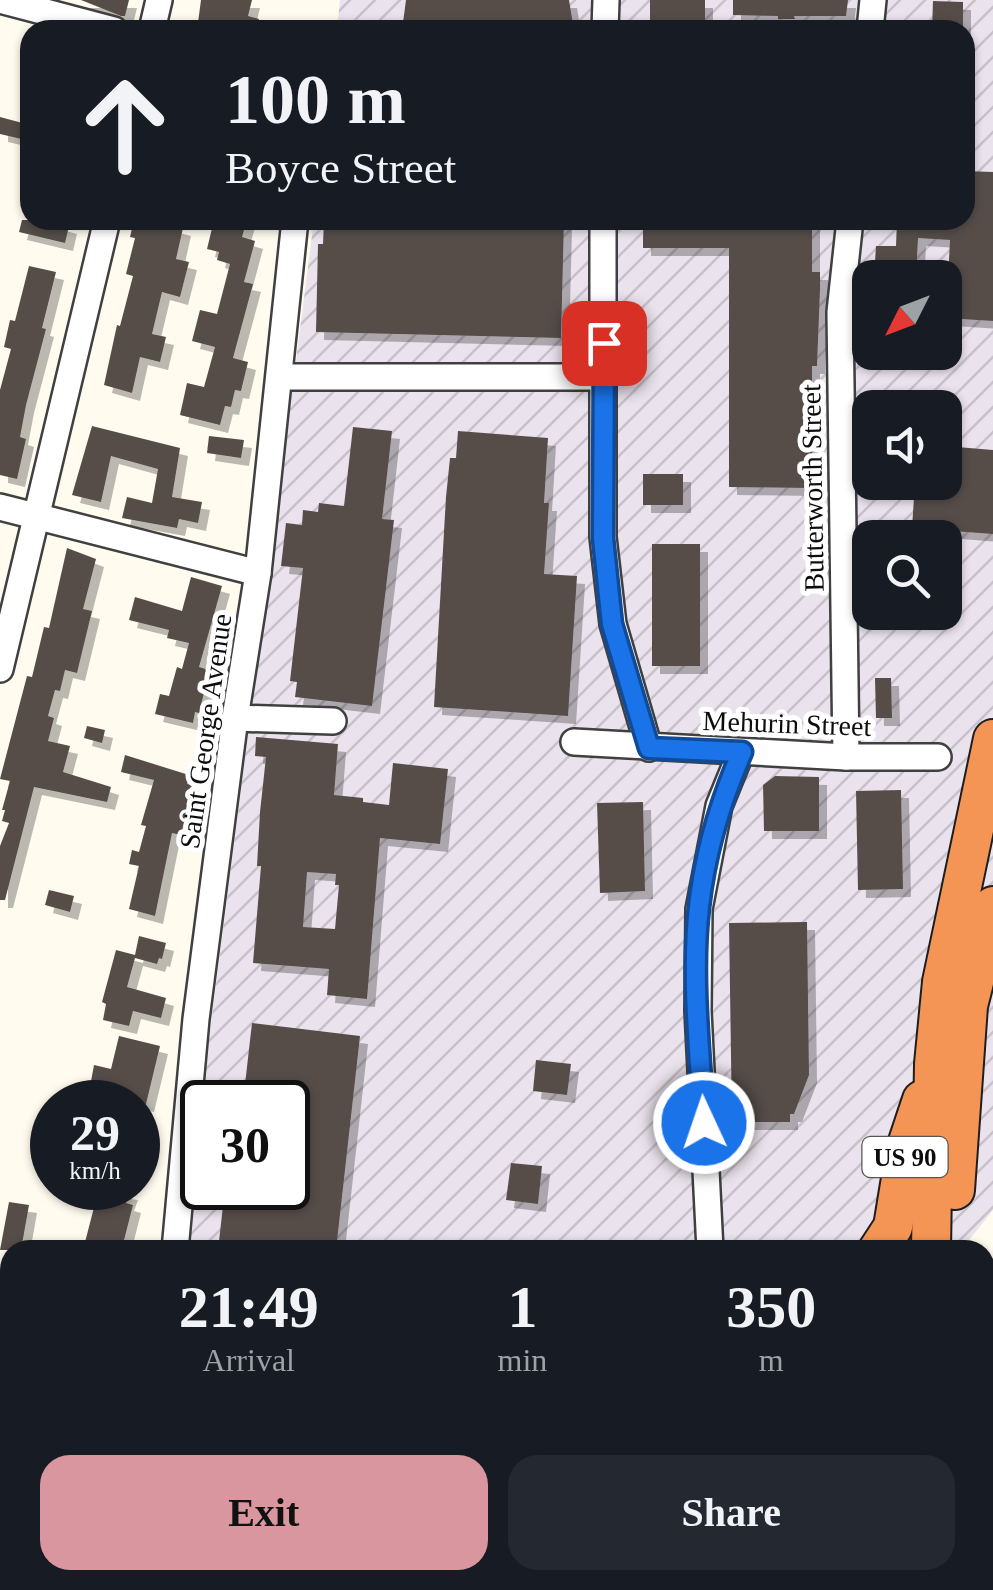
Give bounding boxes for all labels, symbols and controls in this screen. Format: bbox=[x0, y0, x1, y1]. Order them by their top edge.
icon: ahead bbox=[60, 60, 190, 190]
text: 100 m bbox=[225, 61, 406, 138]
text: Boyce Street bbox=[225, 143, 456, 193]
north arrow bbox=[852, 260, 962, 370]
map controls bbox=[852, 260, 962, 630]
pin bbox=[562, 301, 647, 386]
icon: arrive bbox=[577, 316, 632, 371]
street label: Butterworth Street bbox=[795, 384, 830, 592]
button: sound bbox=[852, 390, 962, 500]
button: search bbox=[852, 520, 962, 630]
street label: Saint George Avenue bbox=[174, 612, 237, 851]
street label: Mehurin Street bbox=[702, 705, 872, 742]
position arrow bbox=[652, 1071, 756, 1175]
speed limit sign: 30 bbox=[180, 1080, 310, 1210]
text: 29 bbox=[70, 1105, 120, 1161]
road number: US 90 bbox=[862, 1137, 948, 1177]
text: km/h bbox=[69, 1157, 121, 1184]
text: 21:49 bbox=[179, 1274, 319, 1340]
text: 1 bbox=[507, 1274, 537, 1340]
text: 350 bbox=[726, 1274, 816, 1340]
text: Arrival bbox=[203, 1342, 295, 1378]
text: min bbox=[498, 1342, 547, 1378]
text: m bbox=[759, 1342, 784, 1378]
button: Exit bbox=[40, 1455, 488, 1570]
button: Share bbox=[508, 1455, 955, 1570]

